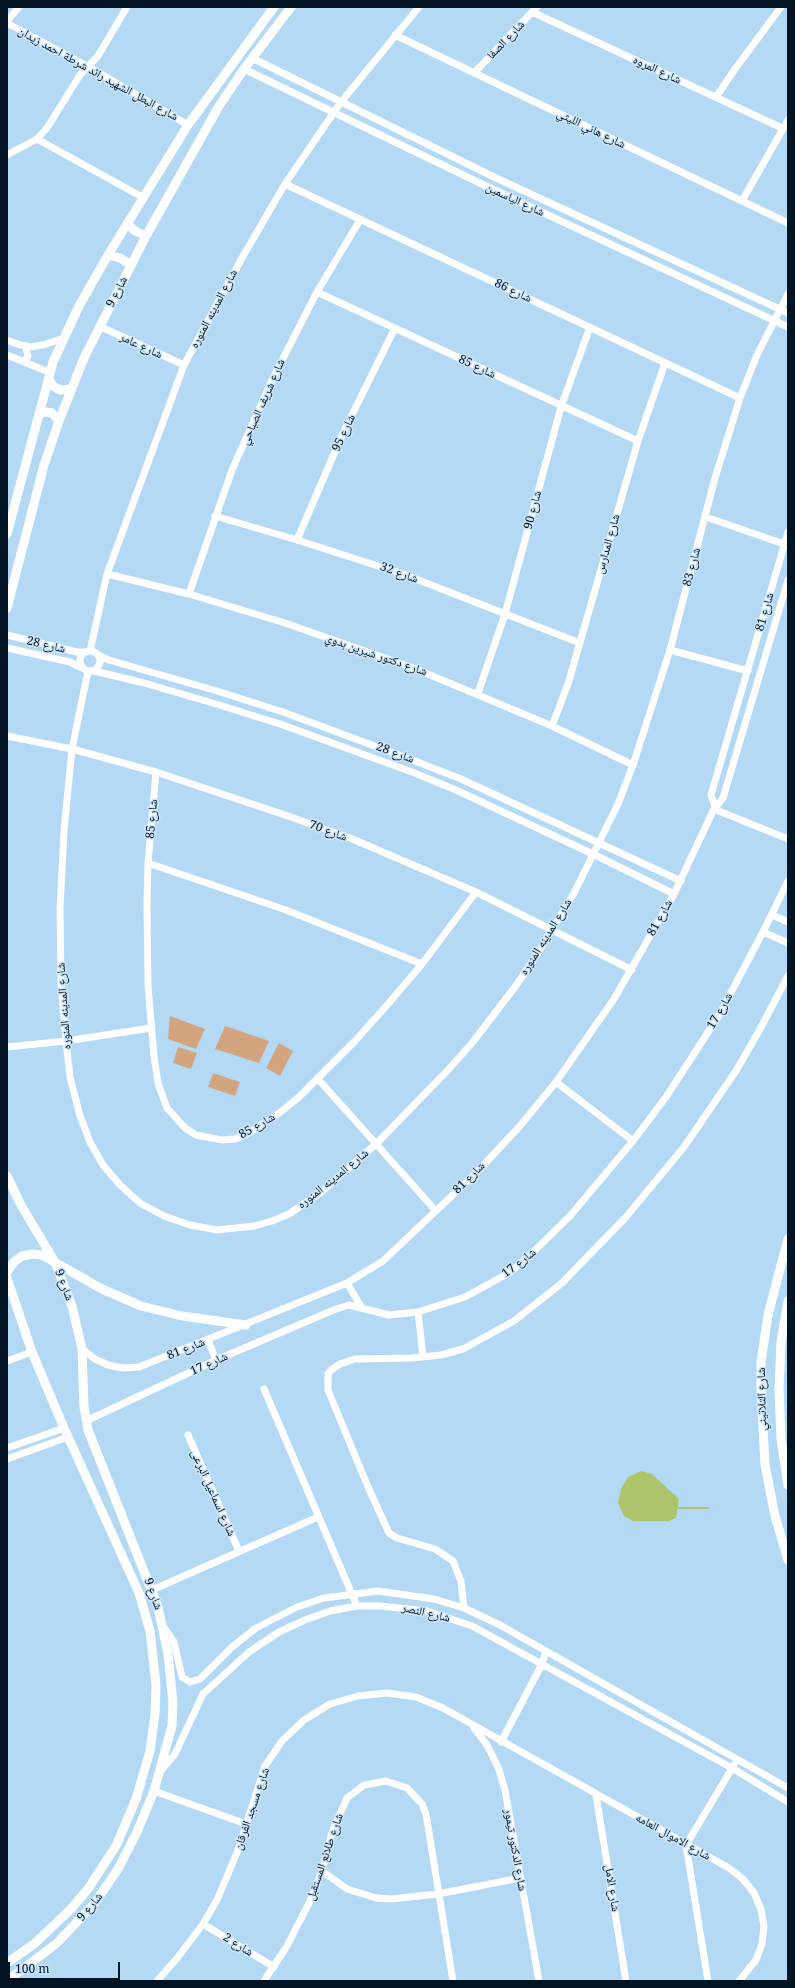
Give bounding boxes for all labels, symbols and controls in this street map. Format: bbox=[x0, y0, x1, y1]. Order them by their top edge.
street label: شارع الصفا bbox=[484, 18, 528, 62]
street label: شارع البطل الشهيد رائد شرطة احمد زيدان bbox=[15, 24, 181, 124]
street label: شارع المروه bbox=[631, 53, 683, 87]
street label: شارع هاني الليثي bbox=[554, 106, 628, 152]
street label: شارع الياسمين bbox=[483, 180, 547, 220]
street label: شارع المدينه المنوره bbox=[187, 267, 241, 351]
street label: شارع 9 bbox=[103, 274, 131, 310]
street label: شارع 86 bbox=[492, 276, 534, 306]
street label: شارع عامر bbox=[117, 330, 165, 362]
street label: شارع 85 bbox=[456, 352, 498, 382]
street label: شارع شريف الصباحي bbox=[238, 357, 288, 447]
street label: شارع 95 bbox=[329, 412, 359, 454]
street label: شارع 90 bbox=[521, 489, 545, 531]
street label: شارع المدارس bbox=[593, 512, 623, 576]
street label: شارع 83 bbox=[680, 546, 704, 588]
street label: شارع 32 bbox=[378, 560, 420, 586]
street label: شارع 81 bbox=[753, 591, 777, 633]
street label: شارع دكتور شيرين بدوي bbox=[323, 631, 429, 679]
street label: شارع 28 bbox=[25, 634, 67, 656]
street label: شارع 28 bbox=[374, 740, 416, 766]
street label: شارع 85 bbox=[143, 799, 161, 839]
street label: شارع 70 bbox=[307, 818, 349, 844]
street label: شارع المدينه المنوره bbox=[517, 896, 575, 978]
street label: شارع 81 bbox=[644, 897, 676, 939]
street label: شارع المدينه المنوره bbox=[54, 962, 74, 1050]
street label: شارع 17 bbox=[704, 990, 736, 1032]
street label: شارع 85 bbox=[236, 1110, 278, 1142]
street label: شارع المدينه المنوره bbox=[295, 1146, 371, 1212]
street label: شارع 81 bbox=[450, 1159, 488, 1197]
street label: شارع 17 bbox=[499, 1245, 539, 1281]
street label: شارع 9 bbox=[51, 1267, 77, 1303]
street label: شارع 81 bbox=[165, 1335, 207, 1363]
street label: شارع 17 bbox=[188, 1349, 230, 1379]
street label: شارع التلاتيني bbox=[754, 1367, 770, 1431]
street label: شارع اسماعيل البرعى bbox=[187, 1447, 239, 1539]
street label: شارع 9 bbox=[141, 1576, 165, 1612]
street label: شارع النصر bbox=[400, 1600, 452, 1626]
street label: شارع مسجد الفرقان bbox=[231, 1766, 273, 1852]
street label: شارع الدكتور تيمور bbox=[501, 1808, 529, 1892]
street label: شارع الاموال العامه bbox=[633, 1810, 713, 1864]
street label: شارع طلائع المستقبل bbox=[303, 1812, 347, 1902]
street label: شارع الامل bbox=[601, 1863, 623, 1913]
street label: شارع 9 bbox=[74, 1890, 106, 1924]
street label: شارع 2 bbox=[220, 1930, 256, 1960]
scale bar bbox=[10, 1954, 122, 1980]
text: 100 m bbox=[15, 1960, 50, 1977]

